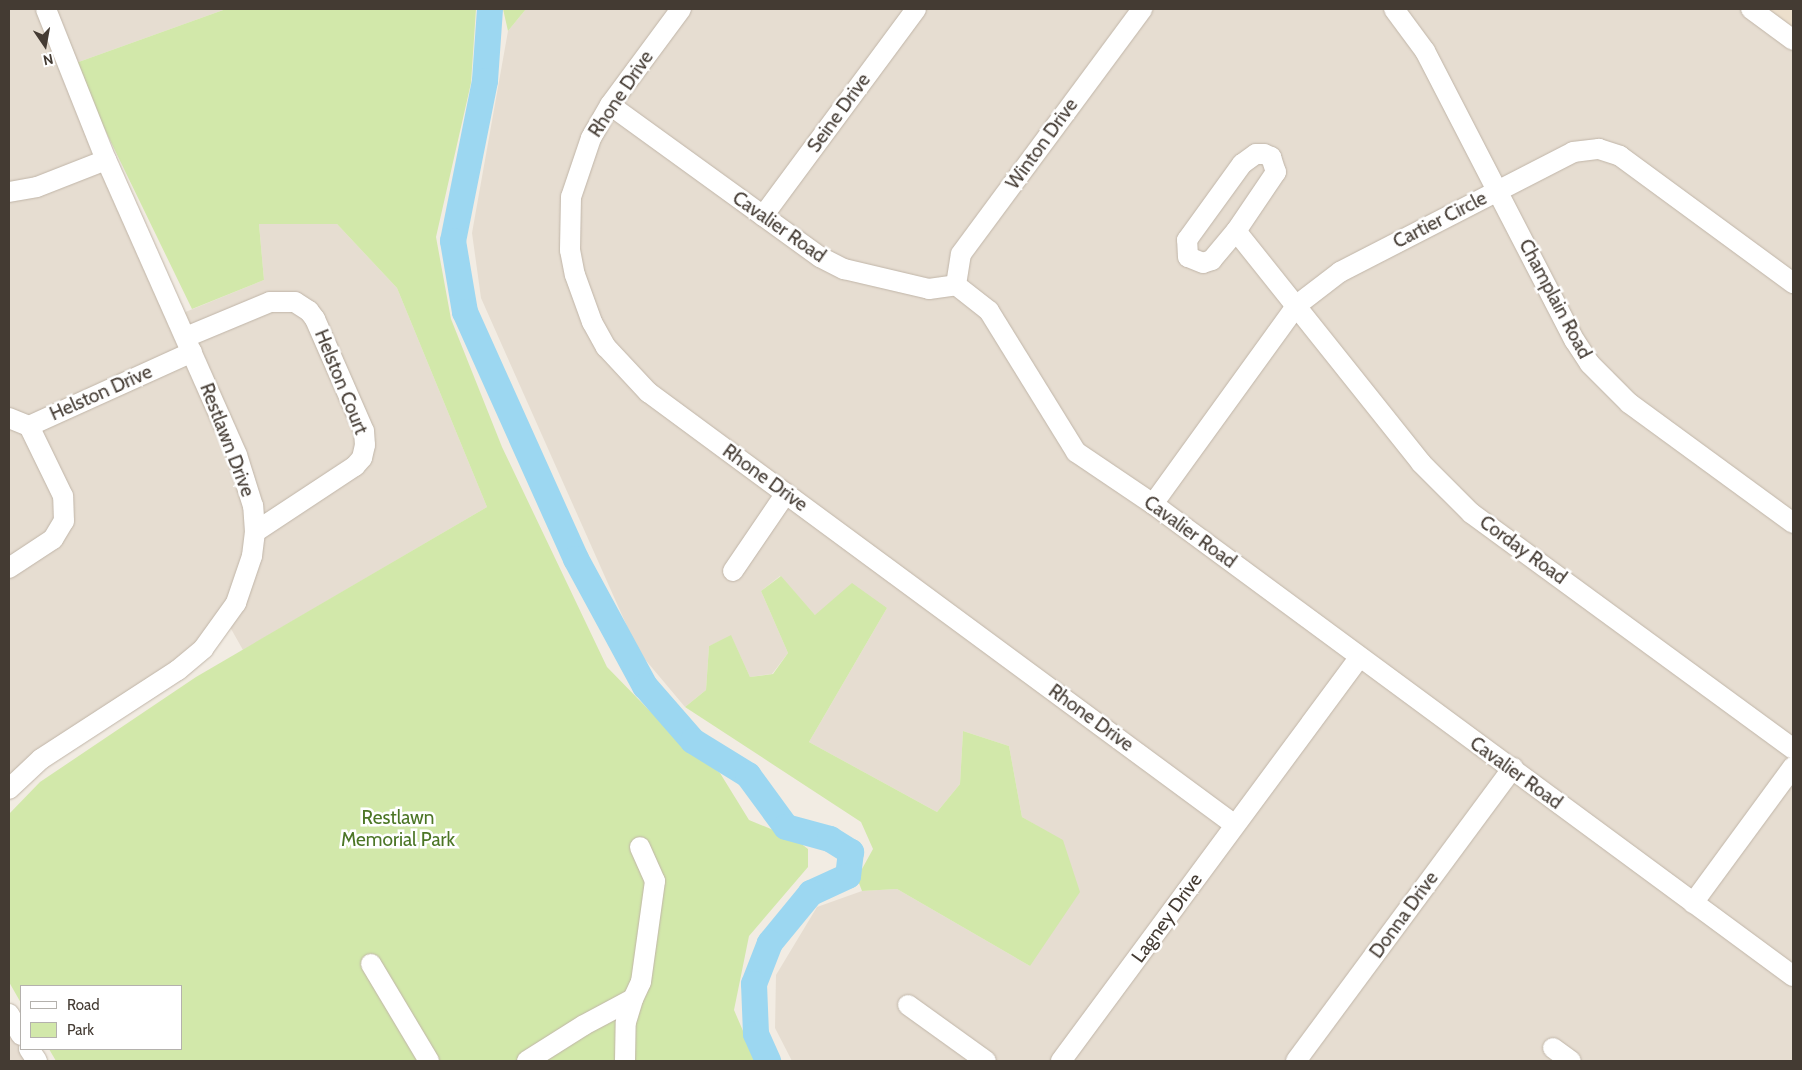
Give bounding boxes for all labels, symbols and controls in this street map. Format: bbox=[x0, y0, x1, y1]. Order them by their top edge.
north arrow bbox=[20, 20, 70, 70]
street label: Rhone Drive bbox=[584, 46, 658, 142]
text: N bbox=[41, 50, 55, 70]
street label: Seine Drive bbox=[803, 69, 875, 157]
street label: Winton Drive bbox=[1001, 94, 1083, 194]
street label: Cavalier Road bbox=[728, 187, 830, 267]
street label: Cartier Circle bbox=[1389, 187, 1491, 253]
street label: Champlain Road bbox=[1514, 235, 1596, 363]
street label: Helston Court bbox=[310, 326, 372, 438]
street label: Helston Drive bbox=[46, 360, 156, 426]
street label: Restlawn Drive bbox=[195, 380, 259, 500]
street label: Rhone Drive bbox=[718, 440, 812, 516]
street label: Cavalier Road bbox=[1139, 491, 1241, 573]
street label: Corday Road bbox=[1475, 511, 1571, 589]
street label: Rhone Drive bbox=[1044, 680, 1138, 756]
street label: Cavalier Road bbox=[1465, 732, 1567, 814]
park label: Restlawn Memorial Park bbox=[341, 807, 455, 851]
street label: Donna Drive bbox=[1365, 867, 1443, 963]
street label: Lagney Drive bbox=[1127, 869, 1207, 967]
legend bbox=[20, 985, 182, 1050]
text: Road bbox=[67, 996, 100, 1014]
text: Park bbox=[67, 1021, 94, 1039]

